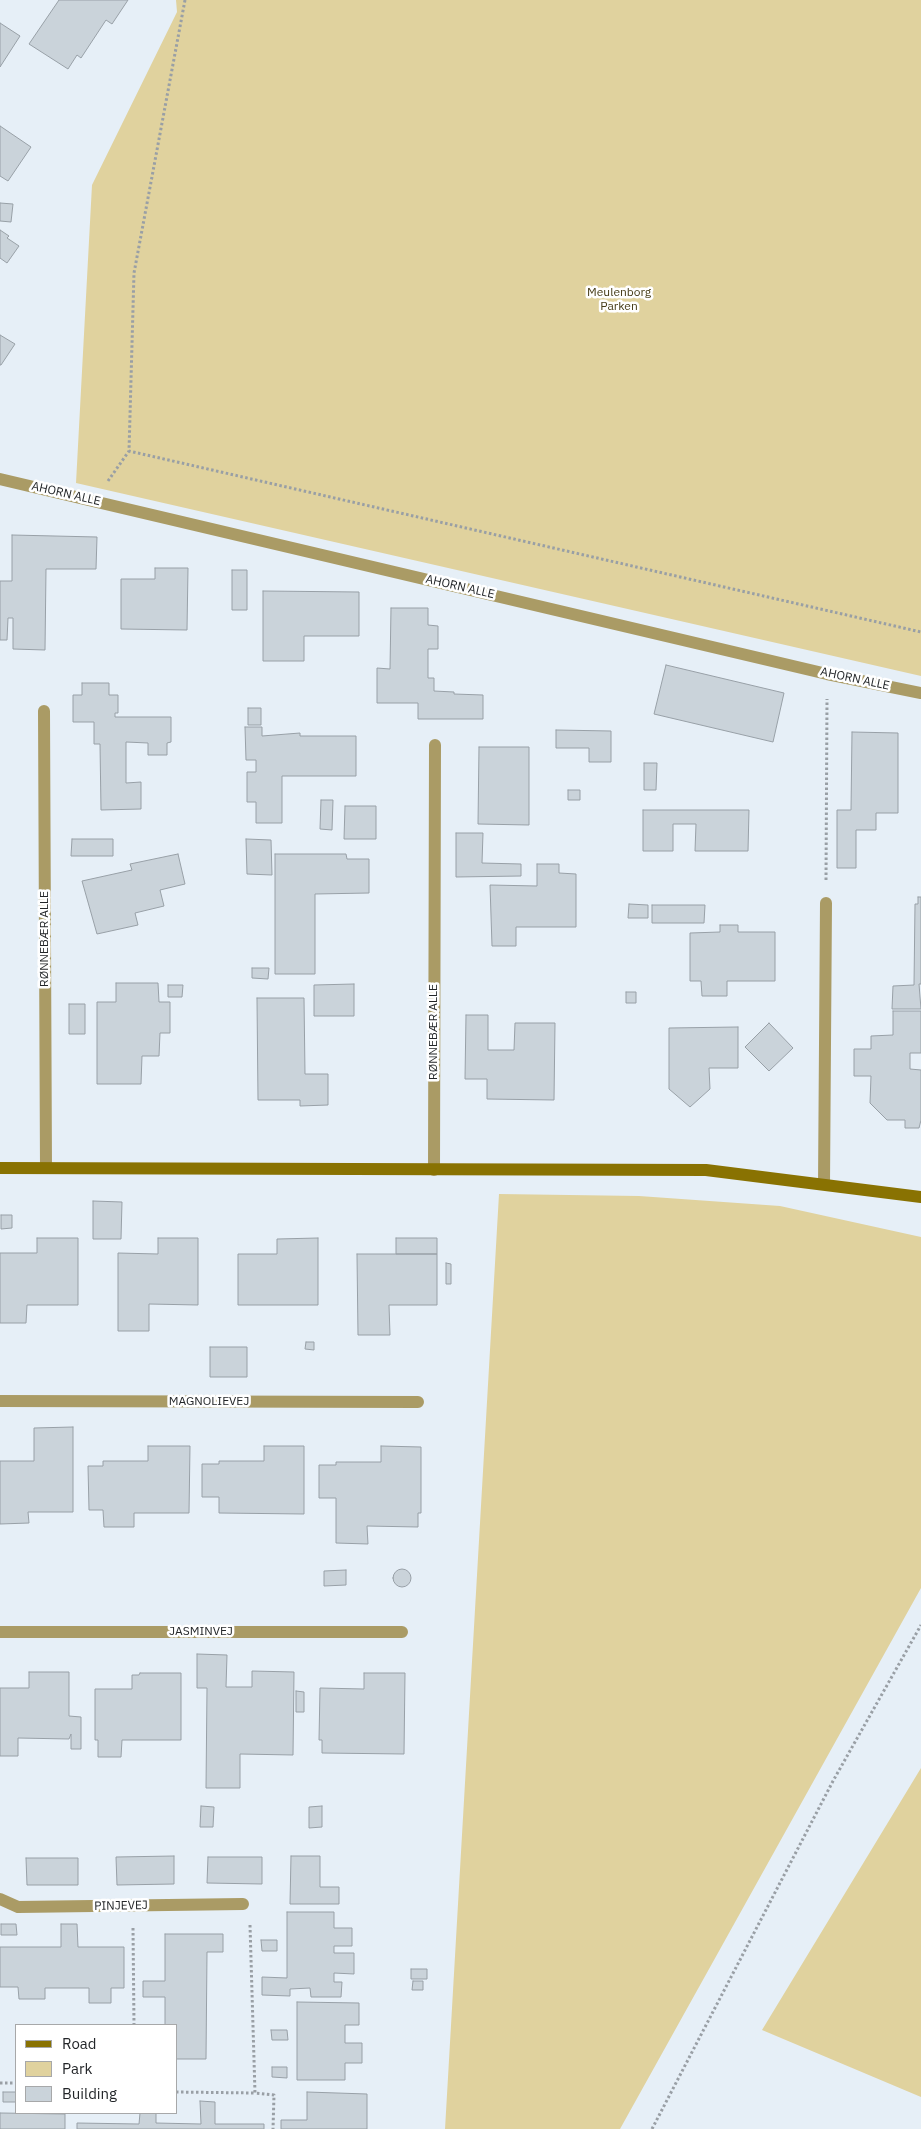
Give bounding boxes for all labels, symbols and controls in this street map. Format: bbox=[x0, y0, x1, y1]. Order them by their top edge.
park label: Meulenborg Parken bbox=[587, 286, 651, 314]
street label: AHORN ALLE bbox=[30, 479, 102, 509]
street label: AHORN ALLE bbox=[424, 572, 496, 602]
street label: AHORN ALLE bbox=[819, 665, 891, 693]
street label: RØNNEBÆR ALLE bbox=[38, 891, 52, 987]
street label: RØNNEBÆR ALLE bbox=[427, 984, 441, 1080]
street label: MAGNOLIEVEJ bbox=[169, 1395, 249, 1409]
street label: JASMINVEJ bbox=[169, 1625, 233, 1639]
street label: PINJEVEJ bbox=[94, 1898, 148, 1914]
legend bbox=[15, 2024, 178, 2114]
text: Road bbox=[62, 2034, 97, 2053]
text: Park bbox=[62, 2059, 92, 2078]
text: Building bbox=[62, 2084, 117, 2103]

